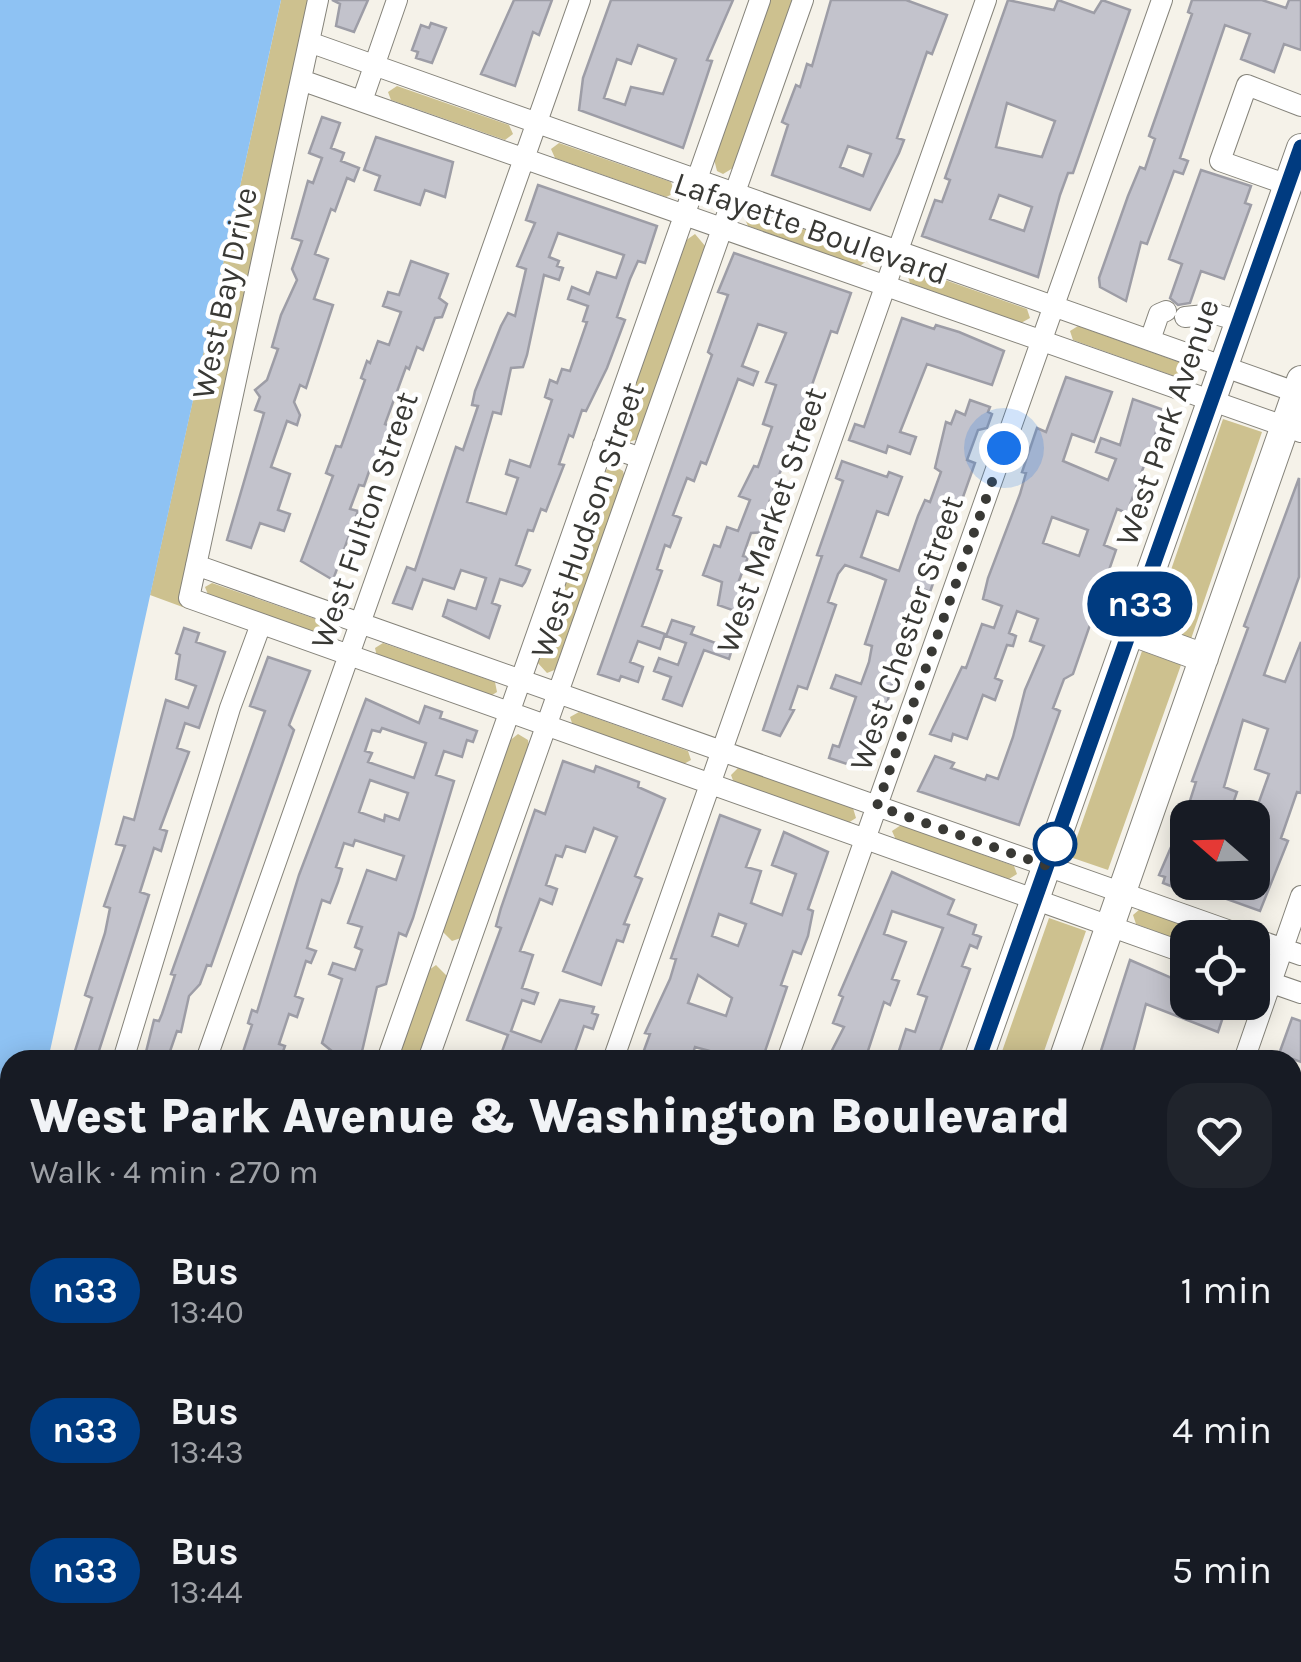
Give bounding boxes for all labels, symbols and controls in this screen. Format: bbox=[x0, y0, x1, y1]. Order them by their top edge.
street label: Lafayette Boulevard bbox=[669, 164, 953, 293]
street label: West Bay Drive bbox=[184, 184, 265, 402]
street label: West Park Avenue bbox=[1108, 294, 1227, 550]
street label: West Hudson Street bbox=[523, 377, 652, 663]
street label: West Market Street bbox=[709, 382, 834, 658]
street label: West Fulton Street bbox=[303, 387, 426, 653]
your location bbox=[979, 423, 1029, 473]
street label: West Chester Street bbox=[842, 491, 971, 775]
line badge: n33 bbox=[1082, 572, 1198, 636]
text: n33 bbox=[1107, 584, 1173, 625]
north arrow bbox=[1170, 800, 1270, 900]
map controls bbox=[1170, 800, 1270, 1020]
unlabelled marker bbox=[1034, 823, 1076, 865]
button: locate bbox=[1170, 920, 1270, 1020]
button: heart bbox=[1167, 1083, 1272, 1188]
text: West Park Avenue & Washington Boulevard bbox=[30, 1088, 1070, 1144]
text: Walk · 4 min · 270 m bbox=[30, 1154, 318, 1191]
text: Bus bbox=[170, 1249, 239, 1294]
text: 1 min bbox=[1181, 1268, 1272, 1313]
text: n33 bbox=[52, 1270, 118, 1311]
text: 13:40 bbox=[170, 1294, 244, 1331]
text: Bus bbox=[170, 1389, 239, 1434]
text: 4 min bbox=[1172, 1408, 1272, 1453]
text: n33 bbox=[52, 1410, 118, 1451]
text: 13:43 bbox=[170, 1434, 244, 1471]
text: Bus bbox=[170, 1529, 239, 1574]
text: 5 min bbox=[1172, 1548, 1272, 1593]
text: n33 bbox=[52, 1550, 118, 1591]
text: 13:44 bbox=[170, 1574, 243, 1611]

